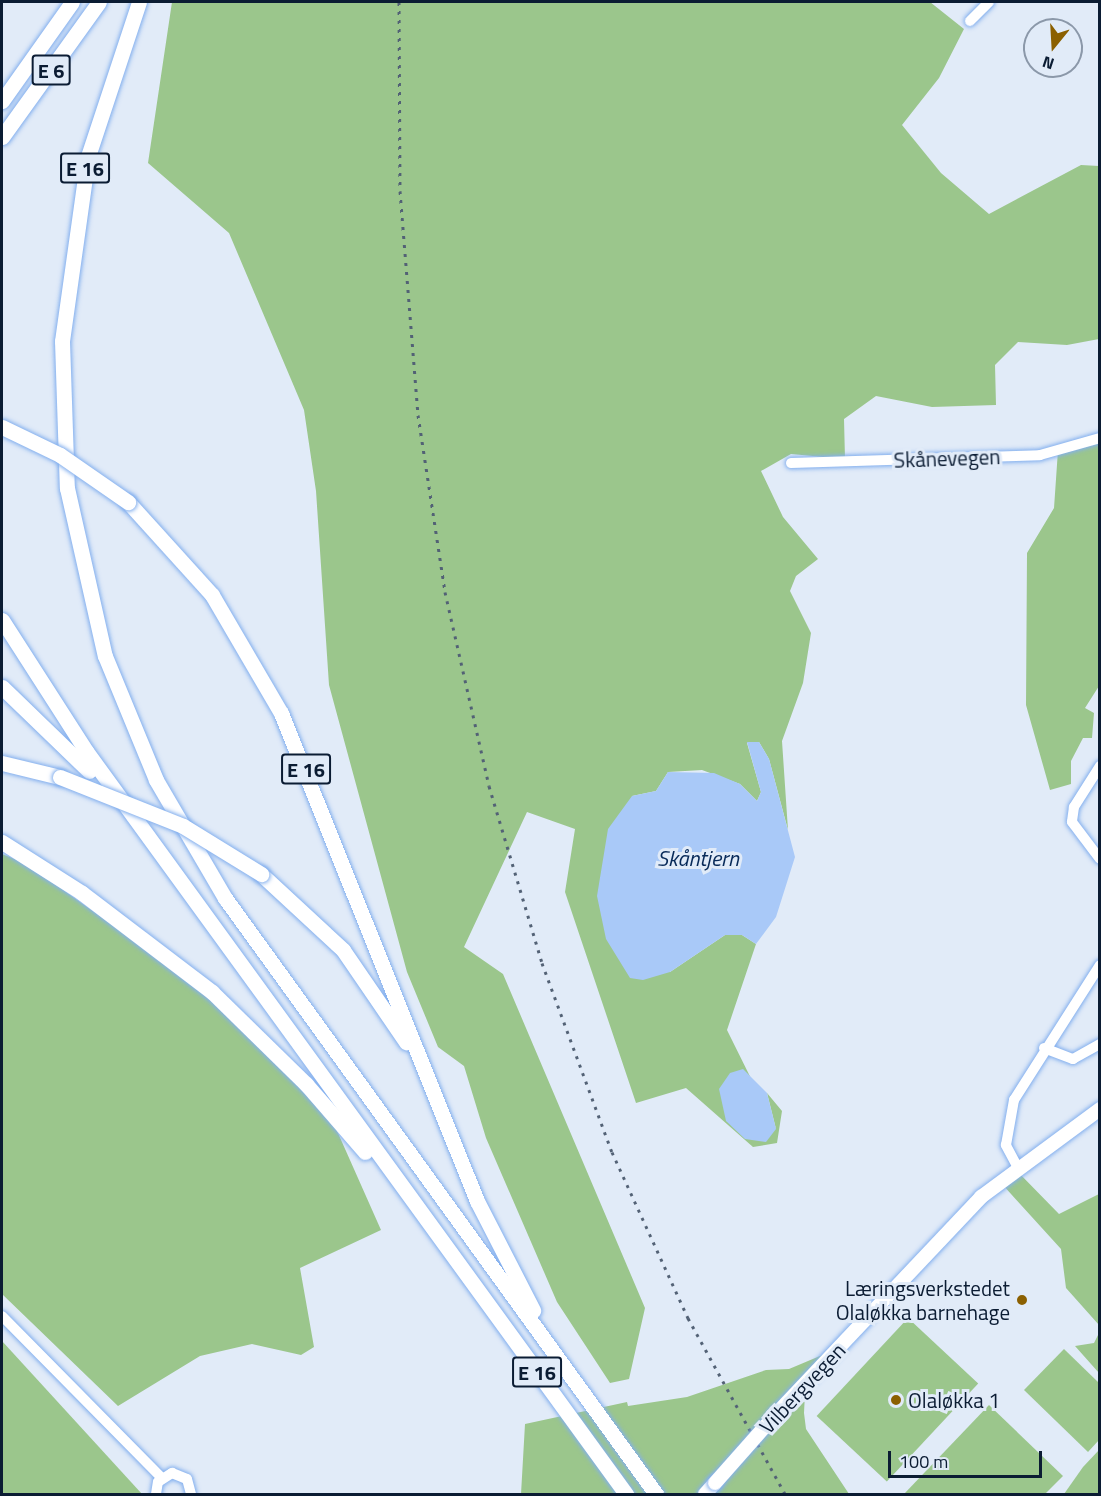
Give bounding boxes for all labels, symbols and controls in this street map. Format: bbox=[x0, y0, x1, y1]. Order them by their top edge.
north arrow bbox=[1023, 18, 1083, 78]
text: N bbox=[1039, 50, 1057, 76]
road number: E 6 bbox=[32, 53, 70, 87]
road number: E 16 bbox=[60, 151, 110, 185]
street label: Skånevegen bbox=[893, 444, 1001, 472]
road number: E 16 bbox=[280, 752, 332, 786]
water label: Skåntjern bbox=[657, 846, 739, 872]
place label: Læringsverkstedet Olaløkka barnehage bbox=[836, 1275, 1010, 1325]
marker: Læringsverkstedet Olaløkka barnehage bbox=[1015, 1293, 1029, 1307]
street label: Vilbergvegen bbox=[754, 1338, 850, 1438]
road number: E 16 bbox=[512, 1355, 562, 1389]
place label: Olaløkka 1 bbox=[908, 1387, 1000, 1413]
marker: Olaløkka 1 bbox=[889, 1393, 903, 1407]
scale bar bbox=[891, 1439, 1046, 1477]
text: 100 m bbox=[899, 1448, 948, 1475]

